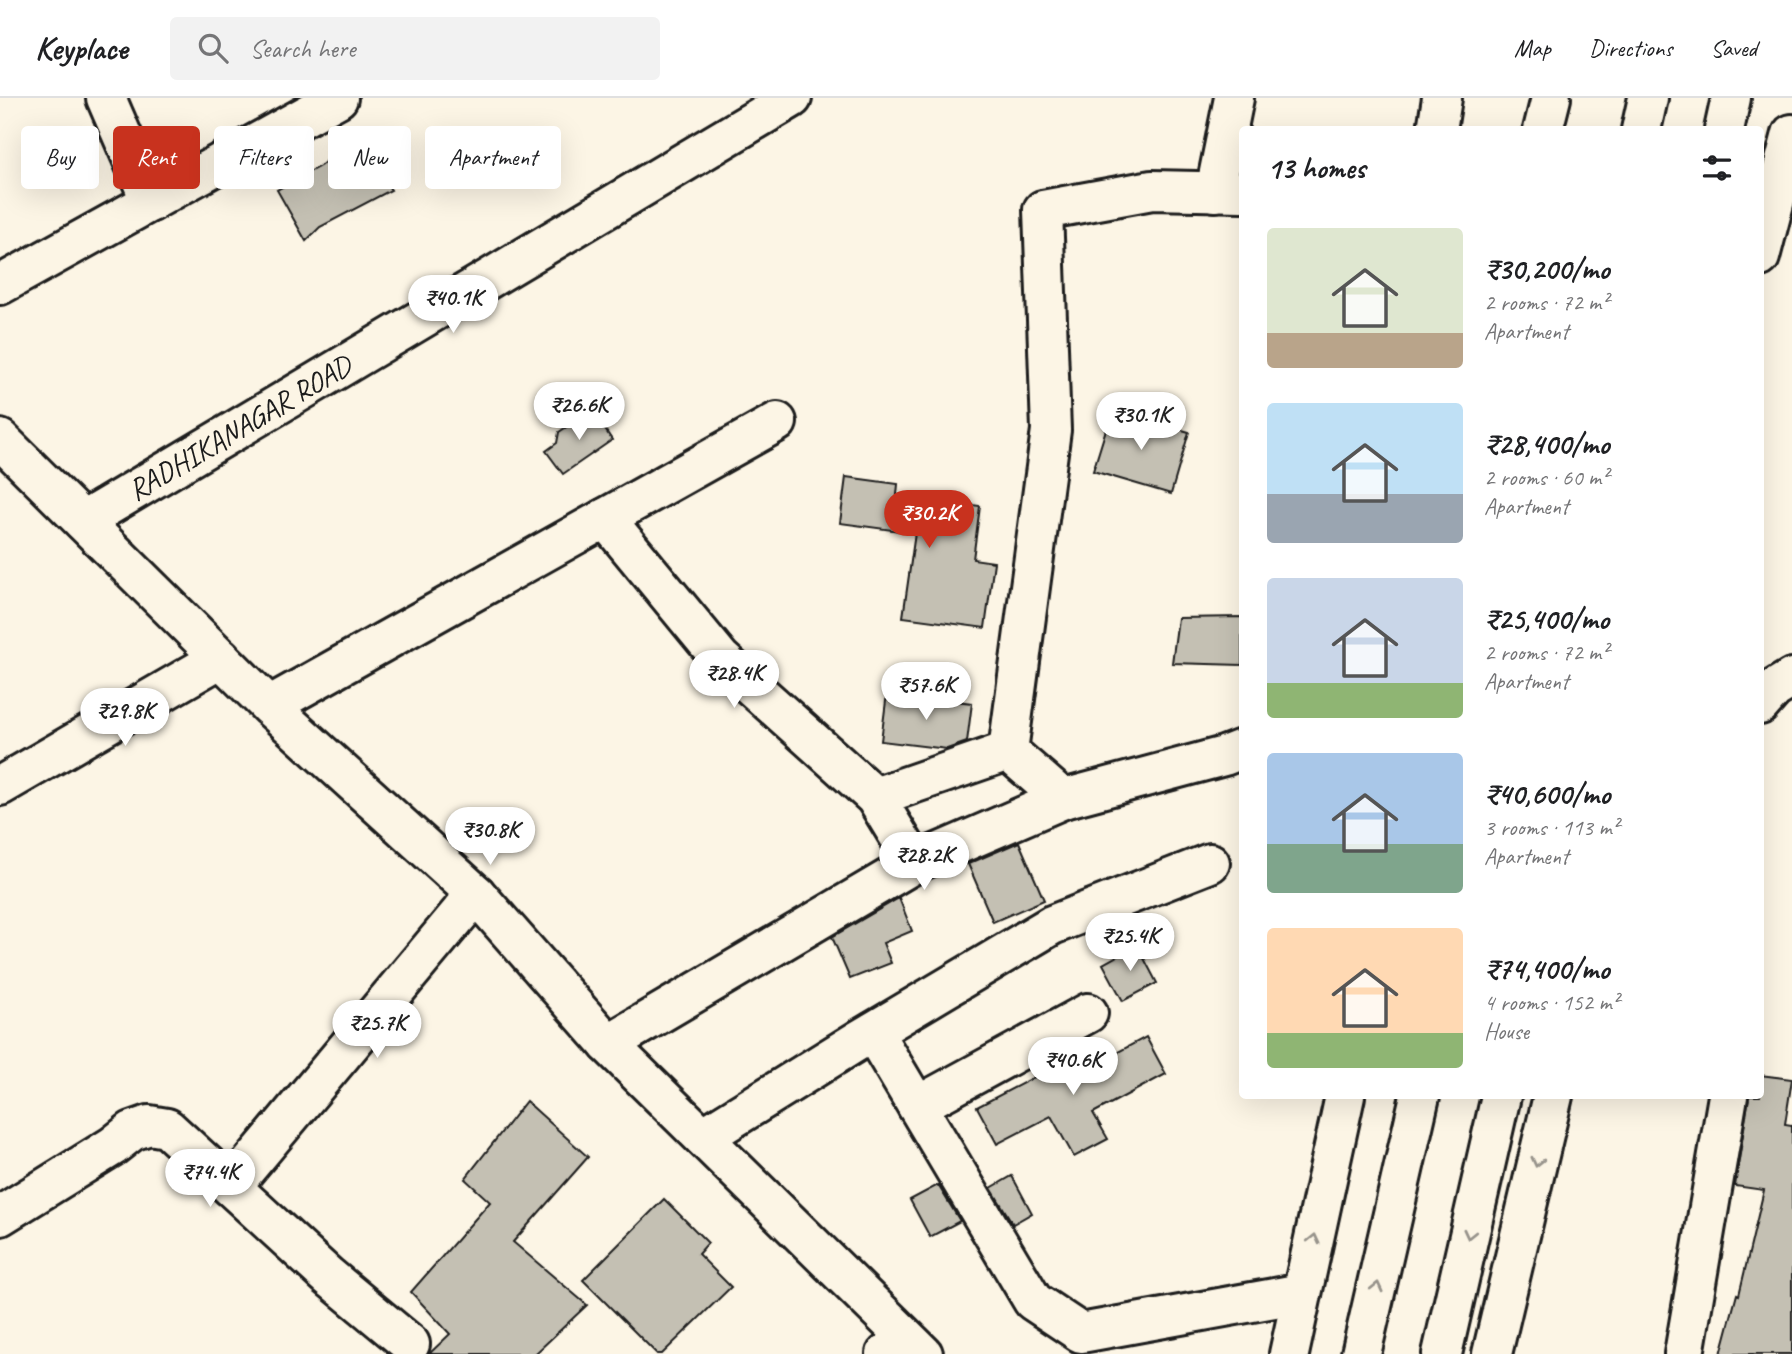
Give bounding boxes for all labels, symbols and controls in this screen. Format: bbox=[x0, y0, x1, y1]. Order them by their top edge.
search box bbox=[170, 17, 660, 80]
text: Keyplace bbox=[35, 27, 128, 69]
icon: search bbox=[194, 29, 232, 67]
text: Search here bbox=[250, 32, 356, 65]
text: Map bbox=[1514, 33, 1551, 63]
text: Directions bbox=[1589, 33, 1672, 63]
text: Saved bbox=[1710, 33, 1757, 63]
chip: Buy bbox=[21, 126, 99, 189]
chip: Rent bbox=[113, 126, 200, 189]
chip: Filters bbox=[214, 126, 314, 189]
chip: New bbox=[328, 126, 411, 189]
chip: Apartment bbox=[425, 126, 561, 189]
text: 13 homes bbox=[1267, 149, 1365, 187]
icon: filters bbox=[1698, 149, 1736, 187]
text: ₹30,200/mo bbox=[1484, 250, 1609, 288]
icon: home bbox=[1323, 256, 1407, 340]
pin: ₹40.1K bbox=[396, 275, 510, 335]
text: ₹40.1K bbox=[424, 283, 482, 312]
text: 2 rooms · 72 m² bbox=[1484, 288, 1608, 317]
text: Apartment bbox=[1484, 317, 1569, 346]
street label: RADHIKANAGAR ROAD bbox=[121, 345, 360, 509]
pin: ₹26.6K bbox=[522, 382, 636, 442]
text: ₹26.6K bbox=[550, 390, 608, 419]
pin: ₹30.1K bbox=[1084, 392, 1198, 452]
text: ₹30.1K bbox=[1112, 400, 1170, 429]
text: ₹28,400/mo bbox=[1484, 425, 1609, 463]
icon: home bbox=[1323, 431, 1407, 515]
text: 2 rooms · 60 m² bbox=[1484, 463, 1608, 492]
pin: ₹30.2K bbox=[872, 490, 986, 550]
text: Apartment bbox=[1484, 492, 1569, 521]
text: ₹30.2K bbox=[900, 498, 958, 527]
text: ₹25,400/mo bbox=[1484, 600, 1609, 638]
icon: home bbox=[1323, 606, 1407, 690]
text: 2 rooms · 72 m² bbox=[1484, 638, 1608, 667]
pin: ₹28.4K bbox=[677, 650, 791, 710]
text: ₹28.4K bbox=[705, 658, 763, 687]
pin: ₹57.6K bbox=[869, 662, 983, 722]
text: Apartment bbox=[1484, 667, 1569, 696]
text: ₹57.6K bbox=[897, 670, 955, 699]
pin: ₹29.8K bbox=[68, 688, 182, 748]
text: ₹29.8K bbox=[96, 696, 154, 725]
text: ₹40,600/mo bbox=[1484, 775, 1610, 813]
icon: home bbox=[1323, 781, 1407, 865]
pin: ₹30.8K bbox=[433, 808, 547, 867]
text: 3 rooms · 113 m² bbox=[1484, 813, 1619, 842]
text: ₹30.8K bbox=[461, 815, 519, 844]
pin: ₹28.2K bbox=[867, 832, 981, 892]
text: ₹28.2K bbox=[895, 840, 953, 869]
text: Apartment bbox=[1484, 842, 1569, 871]
pin: ₹25.4K bbox=[1073, 914, 1187, 973]
text: ₹25.4K bbox=[1101, 921, 1159, 950]
text: ₹74,400/mo bbox=[1484, 950, 1609, 988]
icon: home bbox=[1323, 956, 1407, 1040]
text: 4 rooms · 152 m² bbox=[1484, 988, 1619, 1017]
pin: ₹25.7K bbox=[320, 1000, 434, 1060]
text: ₹25.7K bbox=[348, 1008, 406, 1037]
text: House bbox=[1484, 1017, 1529, 1046]
pin: ₹40.6K bbox=[1016, 1038, 1130, 1097]
text: ₹40.6K bbox=[1044, 1045, 1102, 1074]
pin: ₹74.4K bbox=[153, 1150, 267, 1209]
one-way arrow bbox=[1531, 1156, 1546, 1168]
text: ₹74.4K bbox=[181, 1157, 239, 1186]
one-way arrow bbox=[1463, 1228, 1478, 1240]
one-way arrow bbox=[1305, 1233, 1320, 1245]
one-way arrow bbox=[1368, 1282, 1383, 1294]

